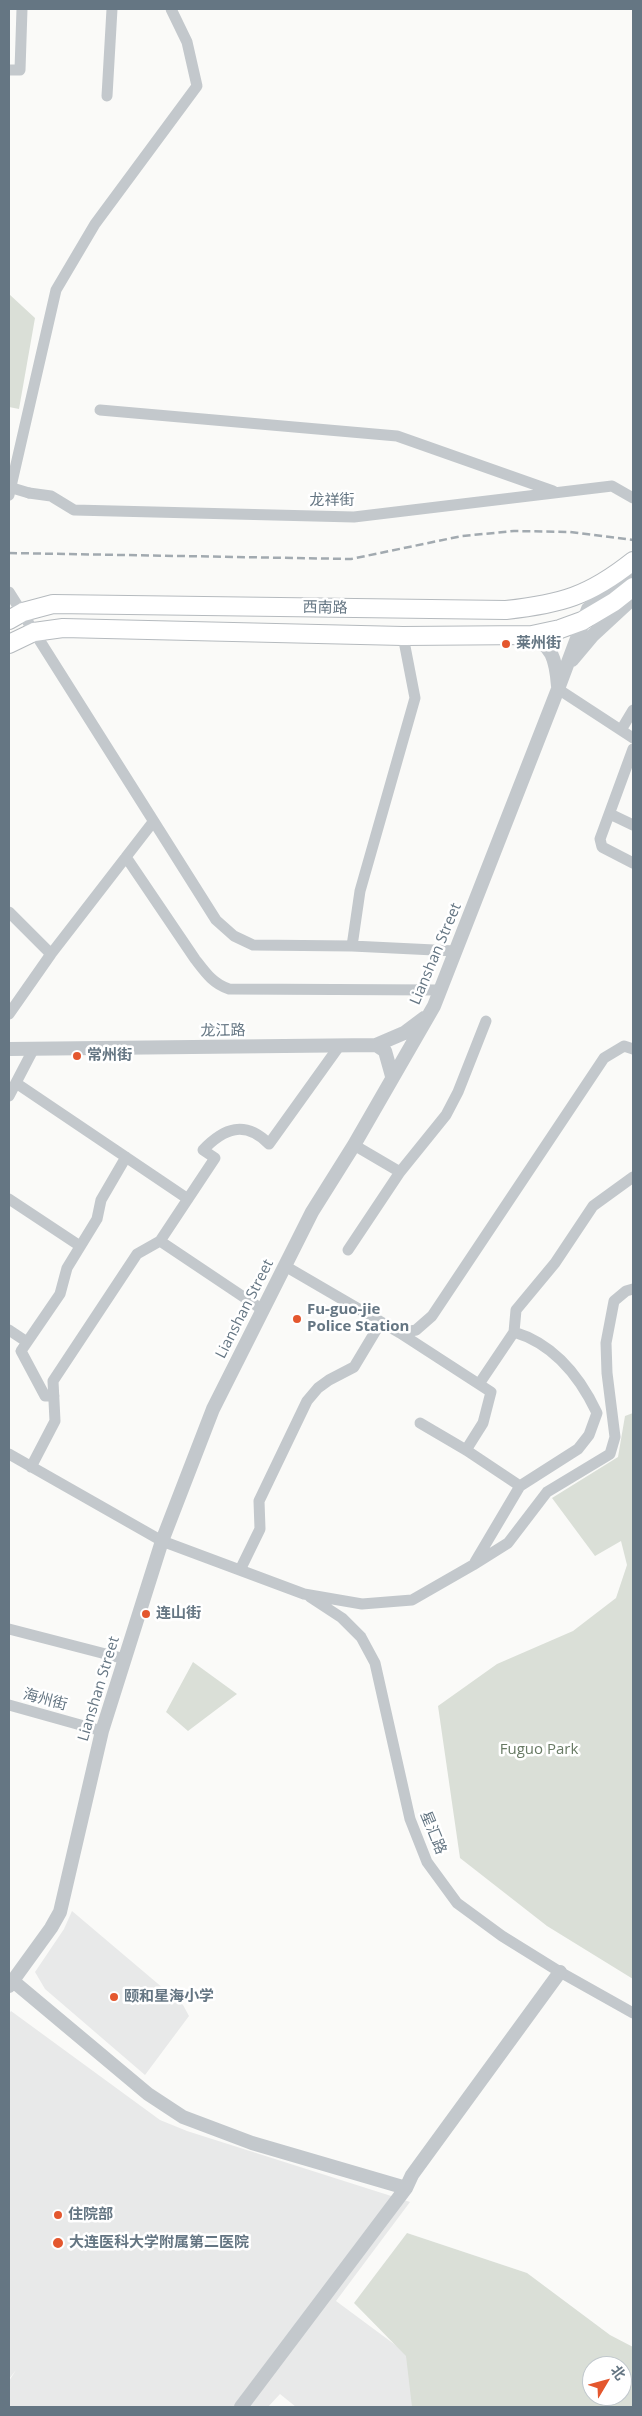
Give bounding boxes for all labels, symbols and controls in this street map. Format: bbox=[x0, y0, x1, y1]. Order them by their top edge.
street label: 龙祥街 bbox=[310, 492, 354, 510]
street label: 西南路 bbox=[302, 599, 348, 617]
place label: 莱州街 bbox=[516, 635, 561, 653]
marker: 莱州街 bbox=[500, 638, 512, 650]
street label: Lianshan Street bbox=[406, 900, 466, 1008]
street label: 龙江路 bbox=[200, 1022, 246, 1040]
place label: 常州街 bbox=[87, 1047, 132, 1065]
marker: 常州街 bbox=[71, 1050, 83, 1062]
street label: Lianshan Street bbox=[212, 1256, 278, 1362]
place label: Fu-guo-jie Police Station bbox=[307, 1301, 409, 1336]
marker: Fu-guo-jie Police Station bbox=[291, 1313, 303, 1325]
place label: 连山街 bbox=[156, 1605, 201, 1623]
marker: 连山街 bbox=[140, 1608, 152, 1620]
street label: Lianshan Street bbox=[74, 1634, 124, 1744]
street label: 海州街 bbox=[21, 1685, 69, 1715]
park label: Fuguo Park bbox=[500, 1741, 578, 1759]
street label: 星汇路 bbox=[416, 1809, 450, 1857]
place label: 颐和星海小学 bbox=[124, 1988, 214, 2006]
marker: 颐和星海小学 bbox=[108, 1991, 120, 2003]
place label: 住院部 bbox=[68, 2206, 113, 2224]
marker: 住院部 bbox=[52, 2209, 64, 2221]
place label: 大连医科大学附属第二医院 bbox=[69, 2234, 249, 2252]
marker: 大连医科大学附属第二医院 bbox=[51, 2236, 65, 2250]
north arrow bbox=[582, 2356, 632, 2406]
text: 北 bbox=[607, 2361, 630, 2384]

